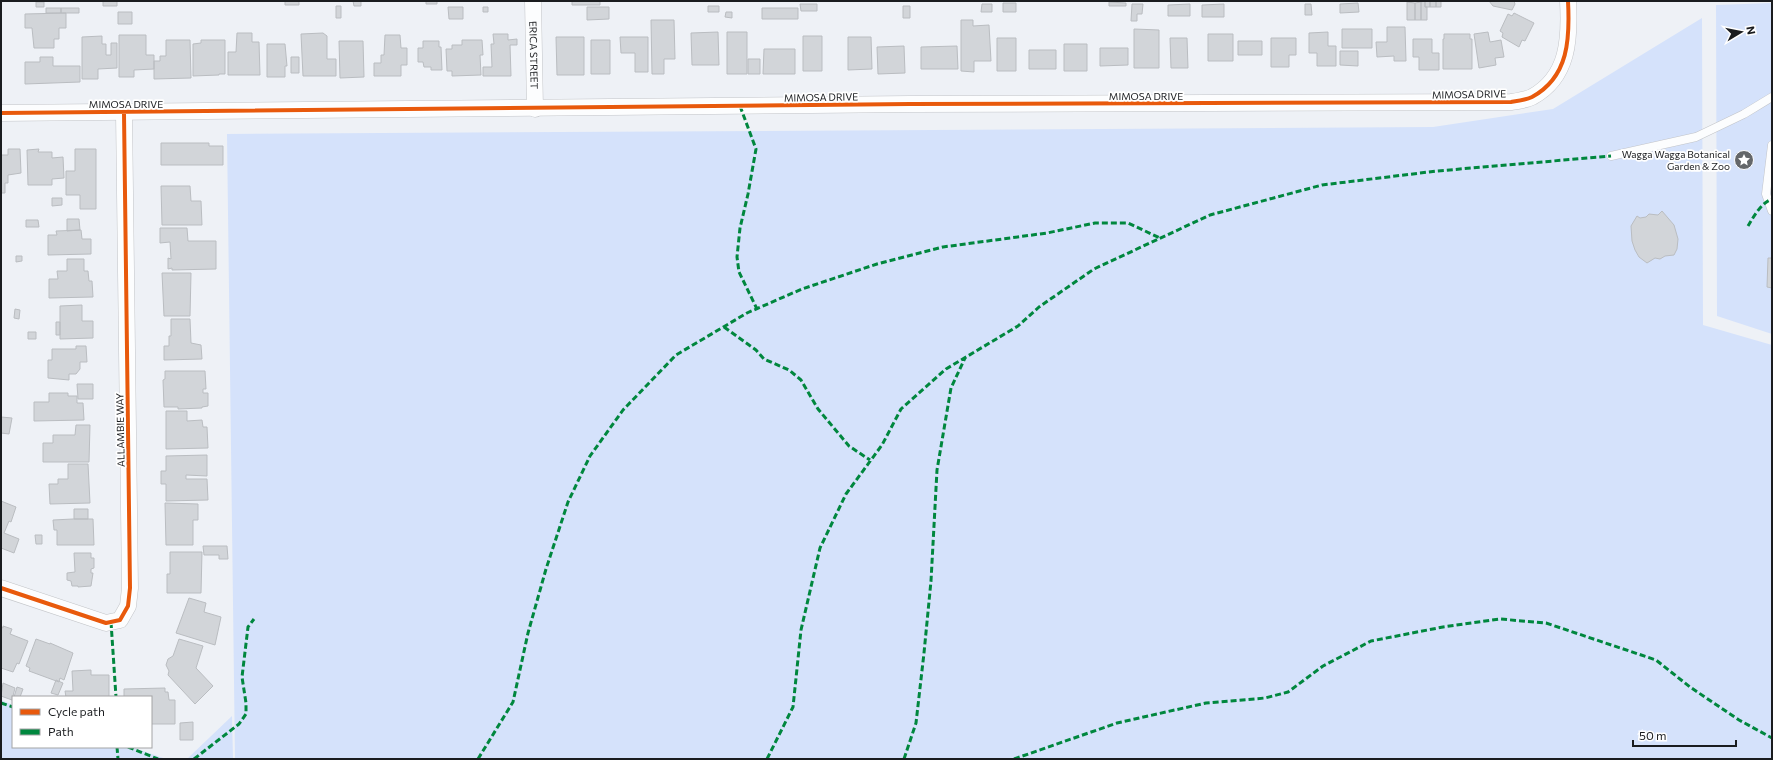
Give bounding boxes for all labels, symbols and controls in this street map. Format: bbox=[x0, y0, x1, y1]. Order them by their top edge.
north arrow bbox=[1721, 12, 1761, 52]
street label: ERICA STREET bbox=[527, 21, 541, 90]
text: N bbox=[1744, 25, 1758, 35]
street label: MIMOSA DRIVE bbox=[1432, 87, 1506, 101]
street label: MIMOSA DRIVE bbox=[784, 90, 858, 104]
street label: MIMOSA DRIVE bbox=[1109, 90, 1183, 102]
street label: MIMOSA DRIVE bbox=[89, 98, 163, 110]
place label: Wagga Wagga Botanical Garden & Zoo bbox=[1622, 148, 1730, 172]
place icon: Wagga Wagga Botanical Garden & Zoo bbox=[1733, 149, 1755, 171]
street label: ALLAMBIE WAY bbox=[113, 392, 127, 467]
legend bbox=[12, 696, 152, 748]
text: Cycle path bbox=[48, 704, 105, 718]
scale bar bbox=[1633, 722, 1736, 748]
text: Path bbox=[48, 724, 74, 738]
text: 50 m bbox=[1639, 728, 1667, 742]

